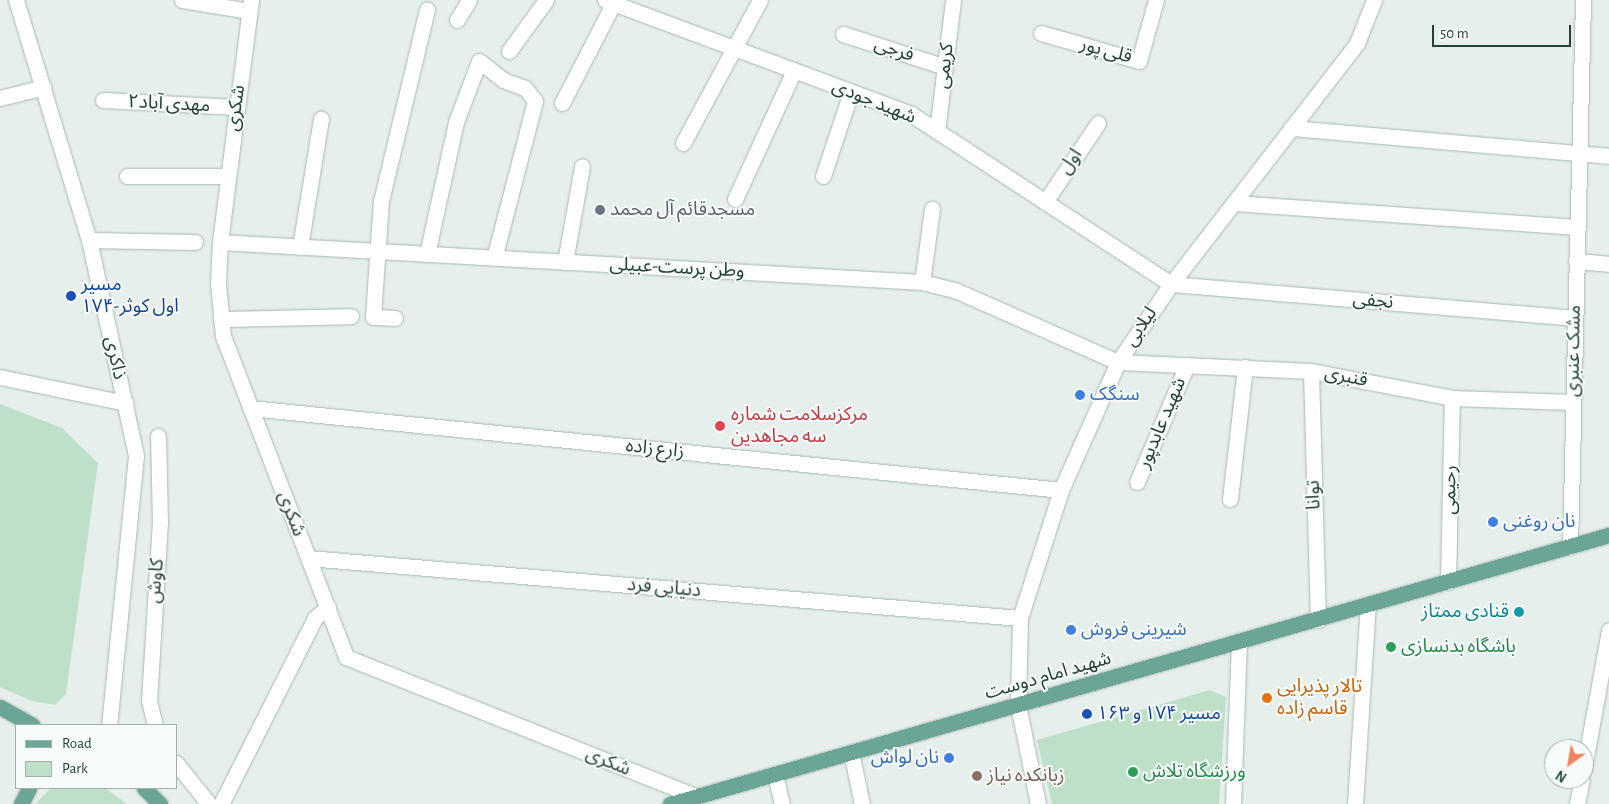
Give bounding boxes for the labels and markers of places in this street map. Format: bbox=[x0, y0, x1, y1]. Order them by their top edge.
place label: مسجدقائم آل محمد bbox=[610, 199, 755, 221]
marker: مسجدقائم آل محمد bbox=[594, 204, 606, 216]
place label: مسیر ۱۷۴-اول کوثر bbox=[81, 274, 179, 318]
marker: مسیر ۱۷۴-اول کوثر bbox=[65, 290, 77, 302]
place label: سنگک bbox=[1090, 384, 1140, 406]
marker: سنگک bbox=[1074, 389, 1086, 401]
place label: مرکزسلامت شماره سه مجاهدین bbox=[731, 404, 868, 448]
marker: مرکزسلامت شماره سه مجاهدین bbox=[713, 419, 727, 433]
place label: نان روغنی bbox=[1503, 511, 1575, 533]
marker: نان روغنی bbox=[1487, 516, 1499, 528]
place label: قنادی ممتاز bbox=[1421, 601, 1509, 623]
marker: قنادی ممتاز bbox=[1513, 606, 1525, 618]
place label: شیرینی فروش bbox=[1081, 619, 1187, 641]
marker: شیرینی فروش bbox=[1065, 624, 1077, 636]
place label: باشگاه بدنسازی bbox=[1401, 636, 1516, 658]
marker: باشگاه بدنسازی bbox=[1385, 641, 1397, 653]
place label: تالار پذیرایی قاسم زاده bbox=[1277, 676, 1362, 720]
marker: تالار پذیرایی قاسم زاده bbox=[1261, 692, 1273, 704]
place label: مسیر ۱۷۴ و ۱۶۳ bbox=[1097, 703, 1221, 725]
marker: مسیر ۱۷۴ و ۱۶۳ bbox=[1081, 708, 1093, 720]
place label: نان لواش bbox=[871, 747, 939, 769]
marker: نان لواش bbox=[943, 752, 955, 764]
place label: ورزشگاه تلاش bbox=[1143, 761, 1246, 783]
place label: زبانکده نیاز bbox=[987, 765, 1064, 787]
marker: ورزشگاه تلاش bbox=[1127, 766, 1139, 778]
marker: زبانکده نیاز bbox=[971, 770, 983, 782]

